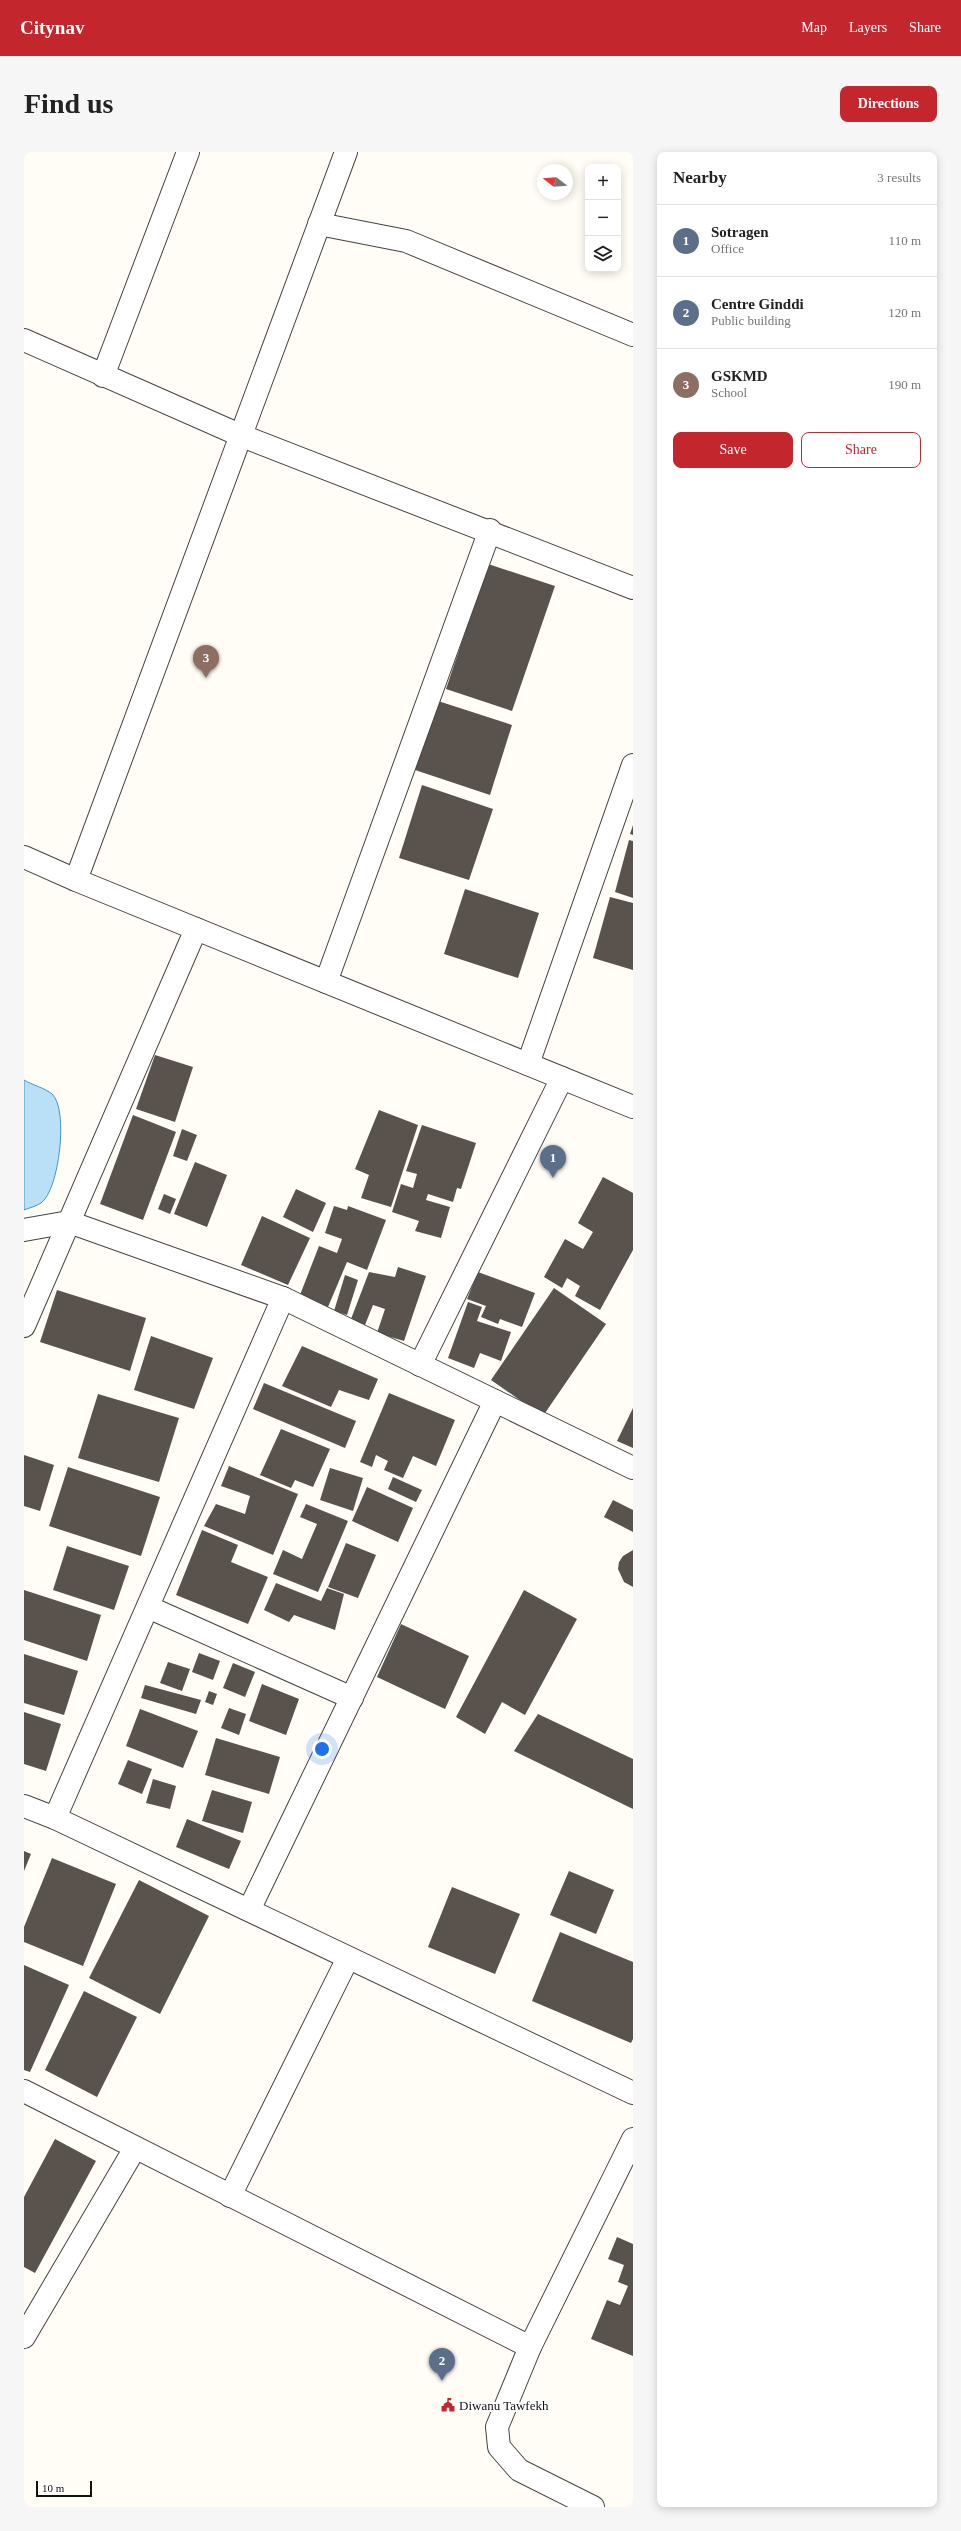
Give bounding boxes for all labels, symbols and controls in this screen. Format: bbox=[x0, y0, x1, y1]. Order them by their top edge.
text: Citynav bbox=[20, 17, 84, 38]
text: Map bbox=[801, 20, 827, 35]
text: Layers bbox=[849, 20, 887, 35]
text: Share bbox=[909, 20, 941, 35]
button: Directions bbox=[840, 86, 937, 122]
text: Find us bbox=[24, 88, 114, 119]
north arrow bbox=[537, 164, 573, 200]
map controls bbox=[585, 164, 621, 272]
button: + bbox=[585, 164, 621, 200]
text: Nearby bbox=[673, 168, 727, 187]
text: 3 results bbox=[877, 170, 921, 185]
button: − bbox=[585, 200, 621, 236]
text: Sotragen bbox=[711, 224, 769, 240]
text: 1 bbox=[683, 233, 689, 248]
text: 110 m bbox=[889, 233, 921, 248]
button: layers bbox=[585, 236, 621, 272]
text: Office bbox=[711, 241, 744, 256]
text: Centre Ginddi bbox=[711, 296, 804, 312]
text: 2 bbox=[683, 305, 689, 320]
text: 120 m bbox=[888, 305, 921, 320]
text: Public building bbox=[711, 313, 791, 328]
text: GSKMD bbox=[711, 368, 768, 384]
text: 3 bbox=[683, 377, 689, 392]
text: 190 m bbox=[888, 377, 921, 392]
text: School bbox=[711, 385, 747, 400]
button: Save bbox=[673, 432, 793, 468]
button: Share bbox=[801, 432, 921, 468]
pin: 3 bbox=[193, 645, 219, 678]
pin: 1 bbox=[540, 1145, 566, 1178]
your location bbox=[312, 1739, 332, 1759]
pin: 2 bbox=[429, 2348, 455, 2381]
public building icon: Diwanu Tawfekh bbox=[440, 2397, 456, 2413]
place label: Diwanu Tawfekh bbox=[459, 2398, 549, 2413]
scale bar bbox=[36, 2479, 92, 2498]
text: 10 m bbox=[42, 2482, 64, 2494]

